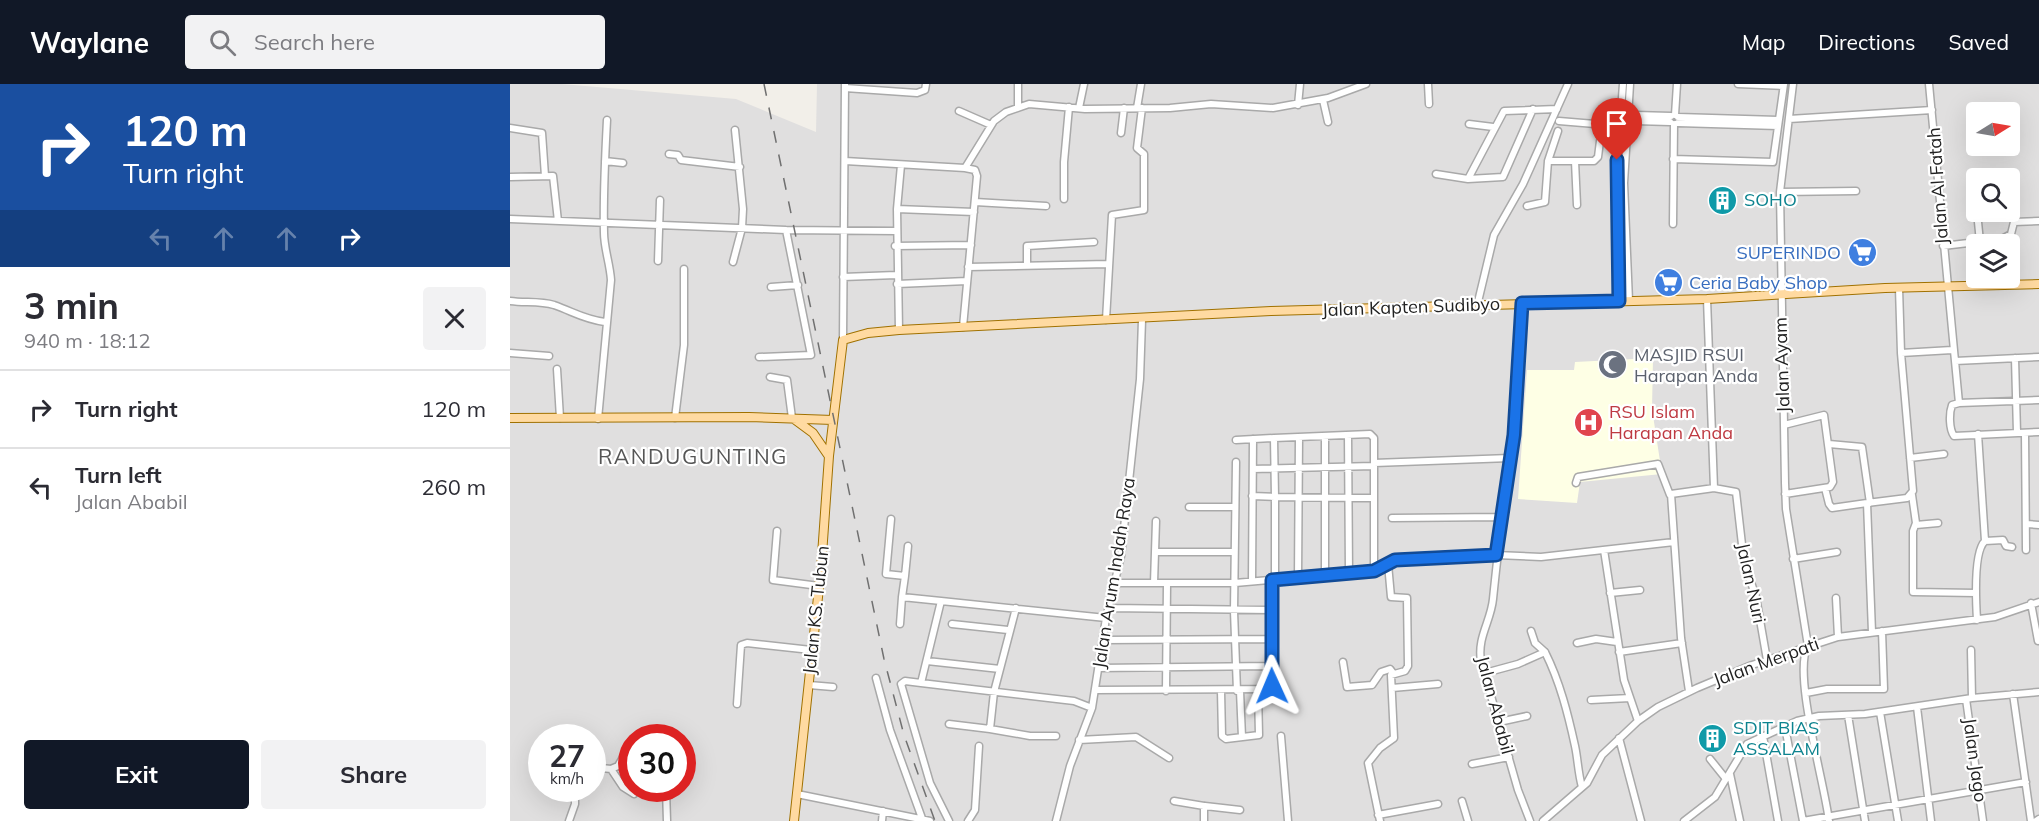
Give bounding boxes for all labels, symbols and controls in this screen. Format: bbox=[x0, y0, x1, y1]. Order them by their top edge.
search box bbox=[185, 15, 605, 69]
text: Waylane bbox=[30, 25, 149, 60]
icon: search bbox=[206, 26, 239, 59]
text: Search here bbox=[254, 28, 375, 56]
text: Map bbox=[1742, 29, 1785, 55]
text: Directions bbox=[1818, 29, 1915, 55]
text: Saved bbox=[1948, 29, 2009, 55]
pin bbox=[1591, 98, 1642, 160]
north arrow bbox=[1966, 102, 2020, 156]
map controls bbox=[1966, 102, 2020, 288]
text: 120 m bbox=[123, 104, 248, 157]
icon: arrive bbox=[1600, 107, 1633, 140]
icon: right bbox=[24, 108, 102, 186]
street label: Jalan Al Fatah bbox=[1922, 127, 1953, 245]
text: Turn right bbox=[123, 156, 243, 190]
button: search bbox=[1966, 168, 2020, 222]
building icon: SOHO bbox=[1707, 184, 1739, 216]
place label: SOHO bbox=[1744, 188, 1797, 211]
icon: left bbox=[144, 222, 177, 255]
icon: ahead bbox=[207, 222, 240, 255]
icon: ahead bbox=[270, 222, 303, 255]
icon: right bbox=[333, 222, 366, 255]
button: layers bbox=[1966, 234, 2020, 288]
supermarket icon: SUPERINDO bbox=[1846, 237, 1878, 269]
place label: SUPERINDO bbox=[1736, 241, 1841, 264]
supermarket icon: Ceria Baby Shop bbox=[1652, 267, 1684, 299]
place label: Ceria Baby Shop bbox=[1689, 271, 1828, 294]
text: 3 min bbox=[24, 283, 119, 328]
button: close bbox=[423, 287, 486, 350]
street label: Jalan Kapten Sudibyo bbox=[1321, 292, 1500, 321]
street label: Jalan Ayam bbox=[1768, 317, 1795, 413]
text: 940 m · 18:12 bbox=[24, 328, 150, 353]
place label: MASJID RSUI Harapan Anda bbox=[1634, 343, 1758, 387]
mosque icon: MASJID RSUI Harapan Anda bbox=[1597, 349, 1629, 381]
icon: right bbox=[24, 393, 57, 426]
text: Turn right bbox=[75, 395, 178, 423]
text: 120 m bbox=[421, 395, 486, 423]
place label: RSU Islam Harapan Anda bbox=[1609, 400, 1733, 444]
hospital icon: RSU Islam Harapan Anda bbox=[1572, 406, 1604, 438]
district label: RANDUGUNTING bbox=[598, 443, 788, 469]
text: Turn left bbox=[75, 461, 162, 489]
icon: left bbox=[24, 471, 57, 504]
text: 260 m bbox=[421, 473, 486, 501]
street label: Jalan Arum Indah Raya bbox=[1087, 476, 1140, 670]
text: Jalan Ababil bbox=[75, 489, 188, 514]
street label: Jalan Nuri bbox=[1732, 541, 1771, 625]
street label: Jalan KS. Tubun bbox=[797, 544, 834, 676]
street label: Jalan Merpati bbox=[1710, 632, 1822, 691]
street label: Jalan Ababil bbox=[1471, 653, 1520, 757]
position arrow bbox=[1240, 654, 1304, 718]
place label: SDIT BIAS ASSALAM bbox=[1733, 716, 1820, 760]
street label: Jalan Jago bbox=[1958, 716, 1993, 804]
building icon: SDIT BIAS ASSALAM bbox=[1696, 722, 1728, 754]
speed limit sign: 30 bbox=[618, 724, 696, 802]
text: 27 bbox=[549, 737, 585, 775]
button: Exit bbox=[24, 740, 249, 809]
button: Share bbox=[261, 740, 486, 809]
text: km/h bbox=[550, 769, 584, 788]

